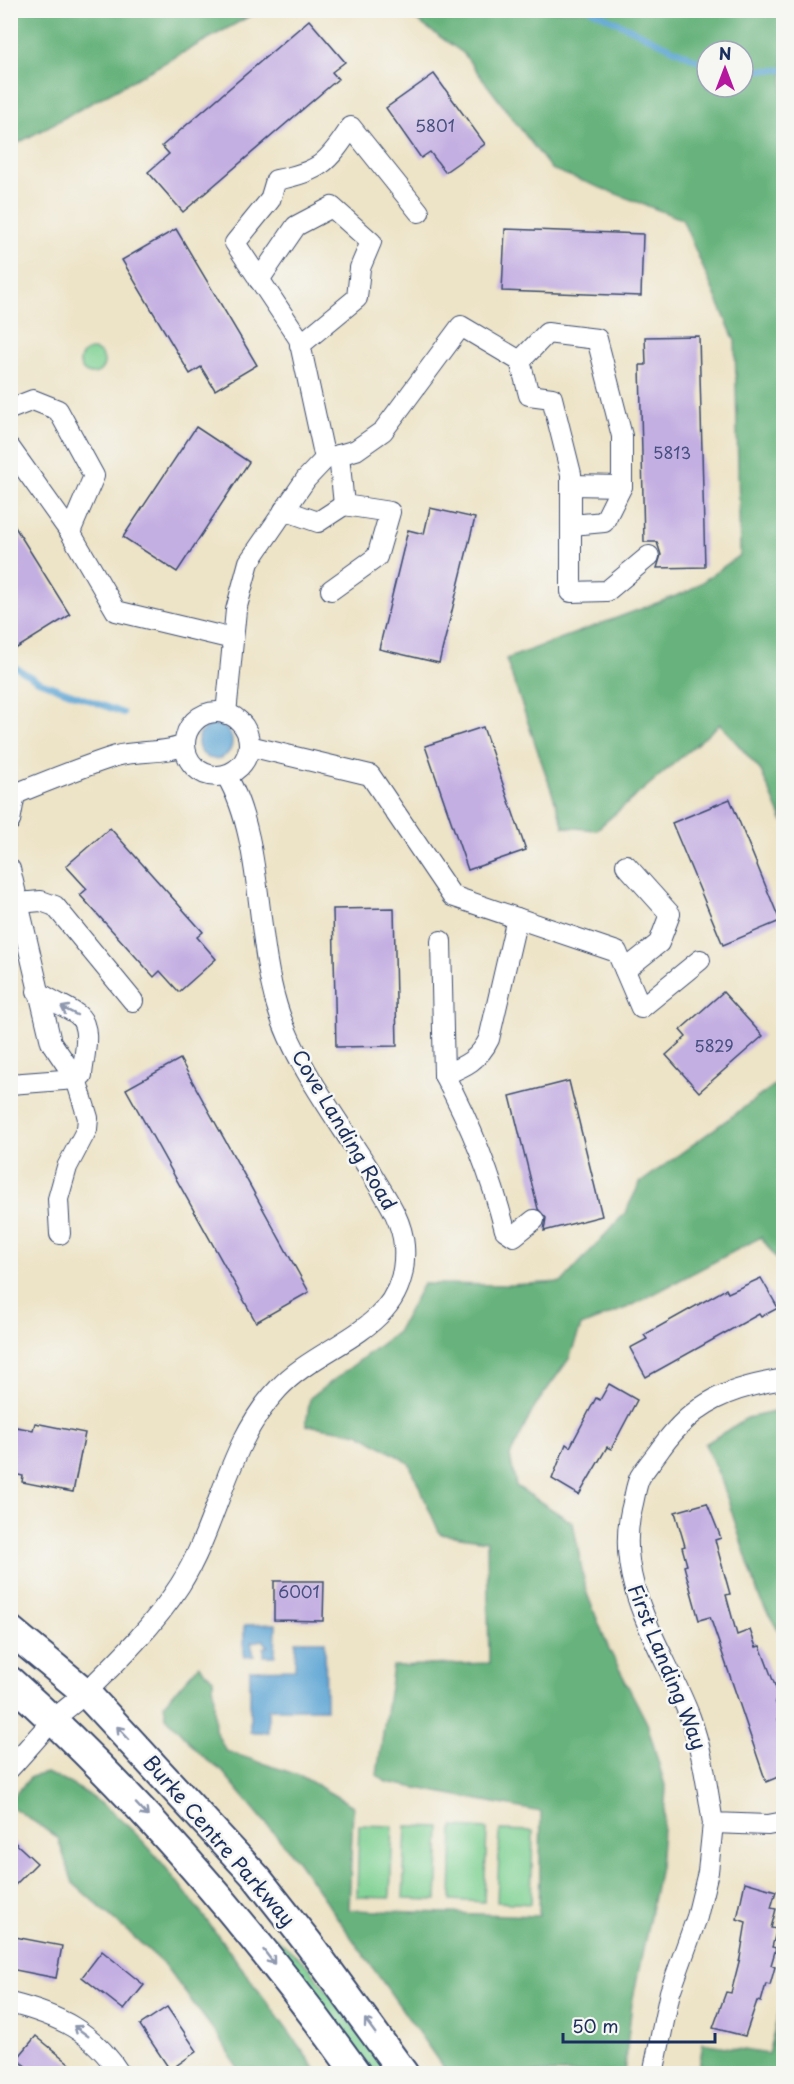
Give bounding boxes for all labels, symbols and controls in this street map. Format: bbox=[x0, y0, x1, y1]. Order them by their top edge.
north arrow bbox=[695, 39, 755, 99]
text: N bbox=[719, 41, 731, 65]
house number: 5801 bbox=[415, 113, 455, 137]
house number: 5813 bbox=[653, 440, 691, 464]
one-way arrow bbox=[60, 1004, 78, 1016]
house number: 5829 bbox=[694, 1033, 734, 1057]
street label: Cove Landing Road bbox=[285, 1043, 405, 1216]
house number: 6001 bbox=[278, 1579, 320, 1603]
street label: First Landing Way bbox=[621, 1579, 715, 1754]
one-way arrow bbox=[116, 1725, 130, 1740]
street label: Burke Centre Parkway bbox=[137, 1748, 303, 1933]
one-way arrow bbox=[135, 1802, 149, 1817]
one-way arrow bbox=[263, 1949, 276, 1965]
scale bar bbox=[563, 2006, 714, 2044]
text: 50 m bbox=[572, 2012, 619, 2039]
one-way arrow bbox=[363, 2019, 376, 2035]
one-way arrow bbox=[73, 2024, 89, 2037]

